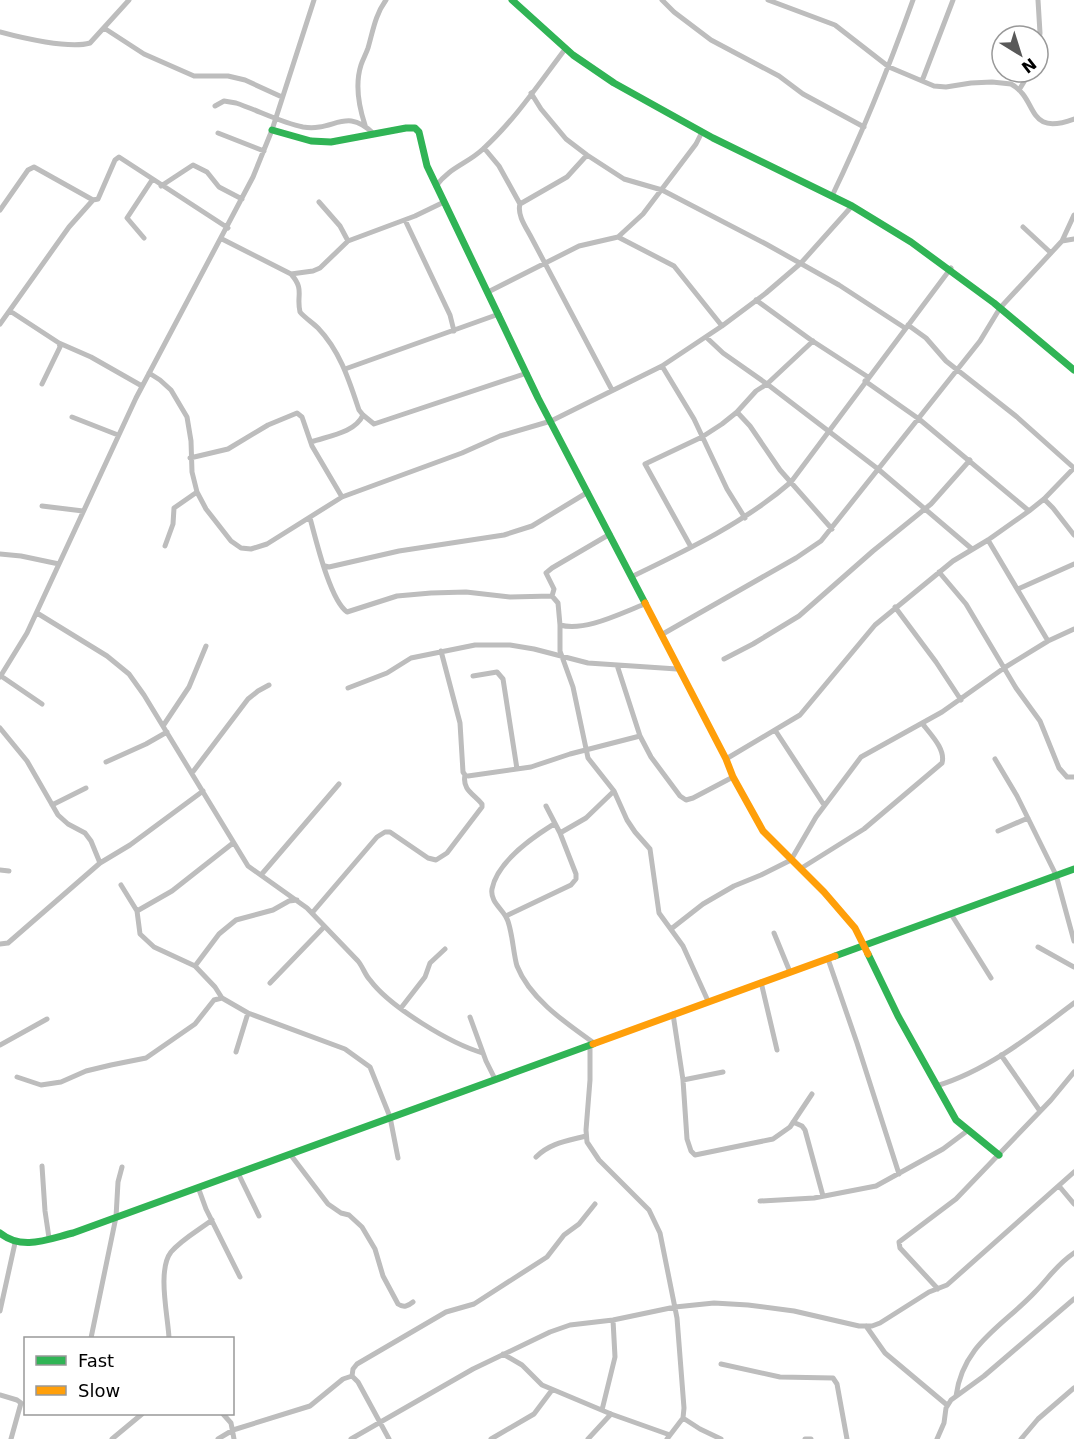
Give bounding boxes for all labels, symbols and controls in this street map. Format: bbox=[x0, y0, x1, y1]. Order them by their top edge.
north arrow bbox=[990, 24, 1050, 84]
text: N bbox=[1018, 54, 1040, 77]
legend bbox=[24, 1337, 234, 1415]
text: Fast bbox=[78, 1350, 114, 1371]
text: Slow bbox=[78, 1380, 120, 1401]

